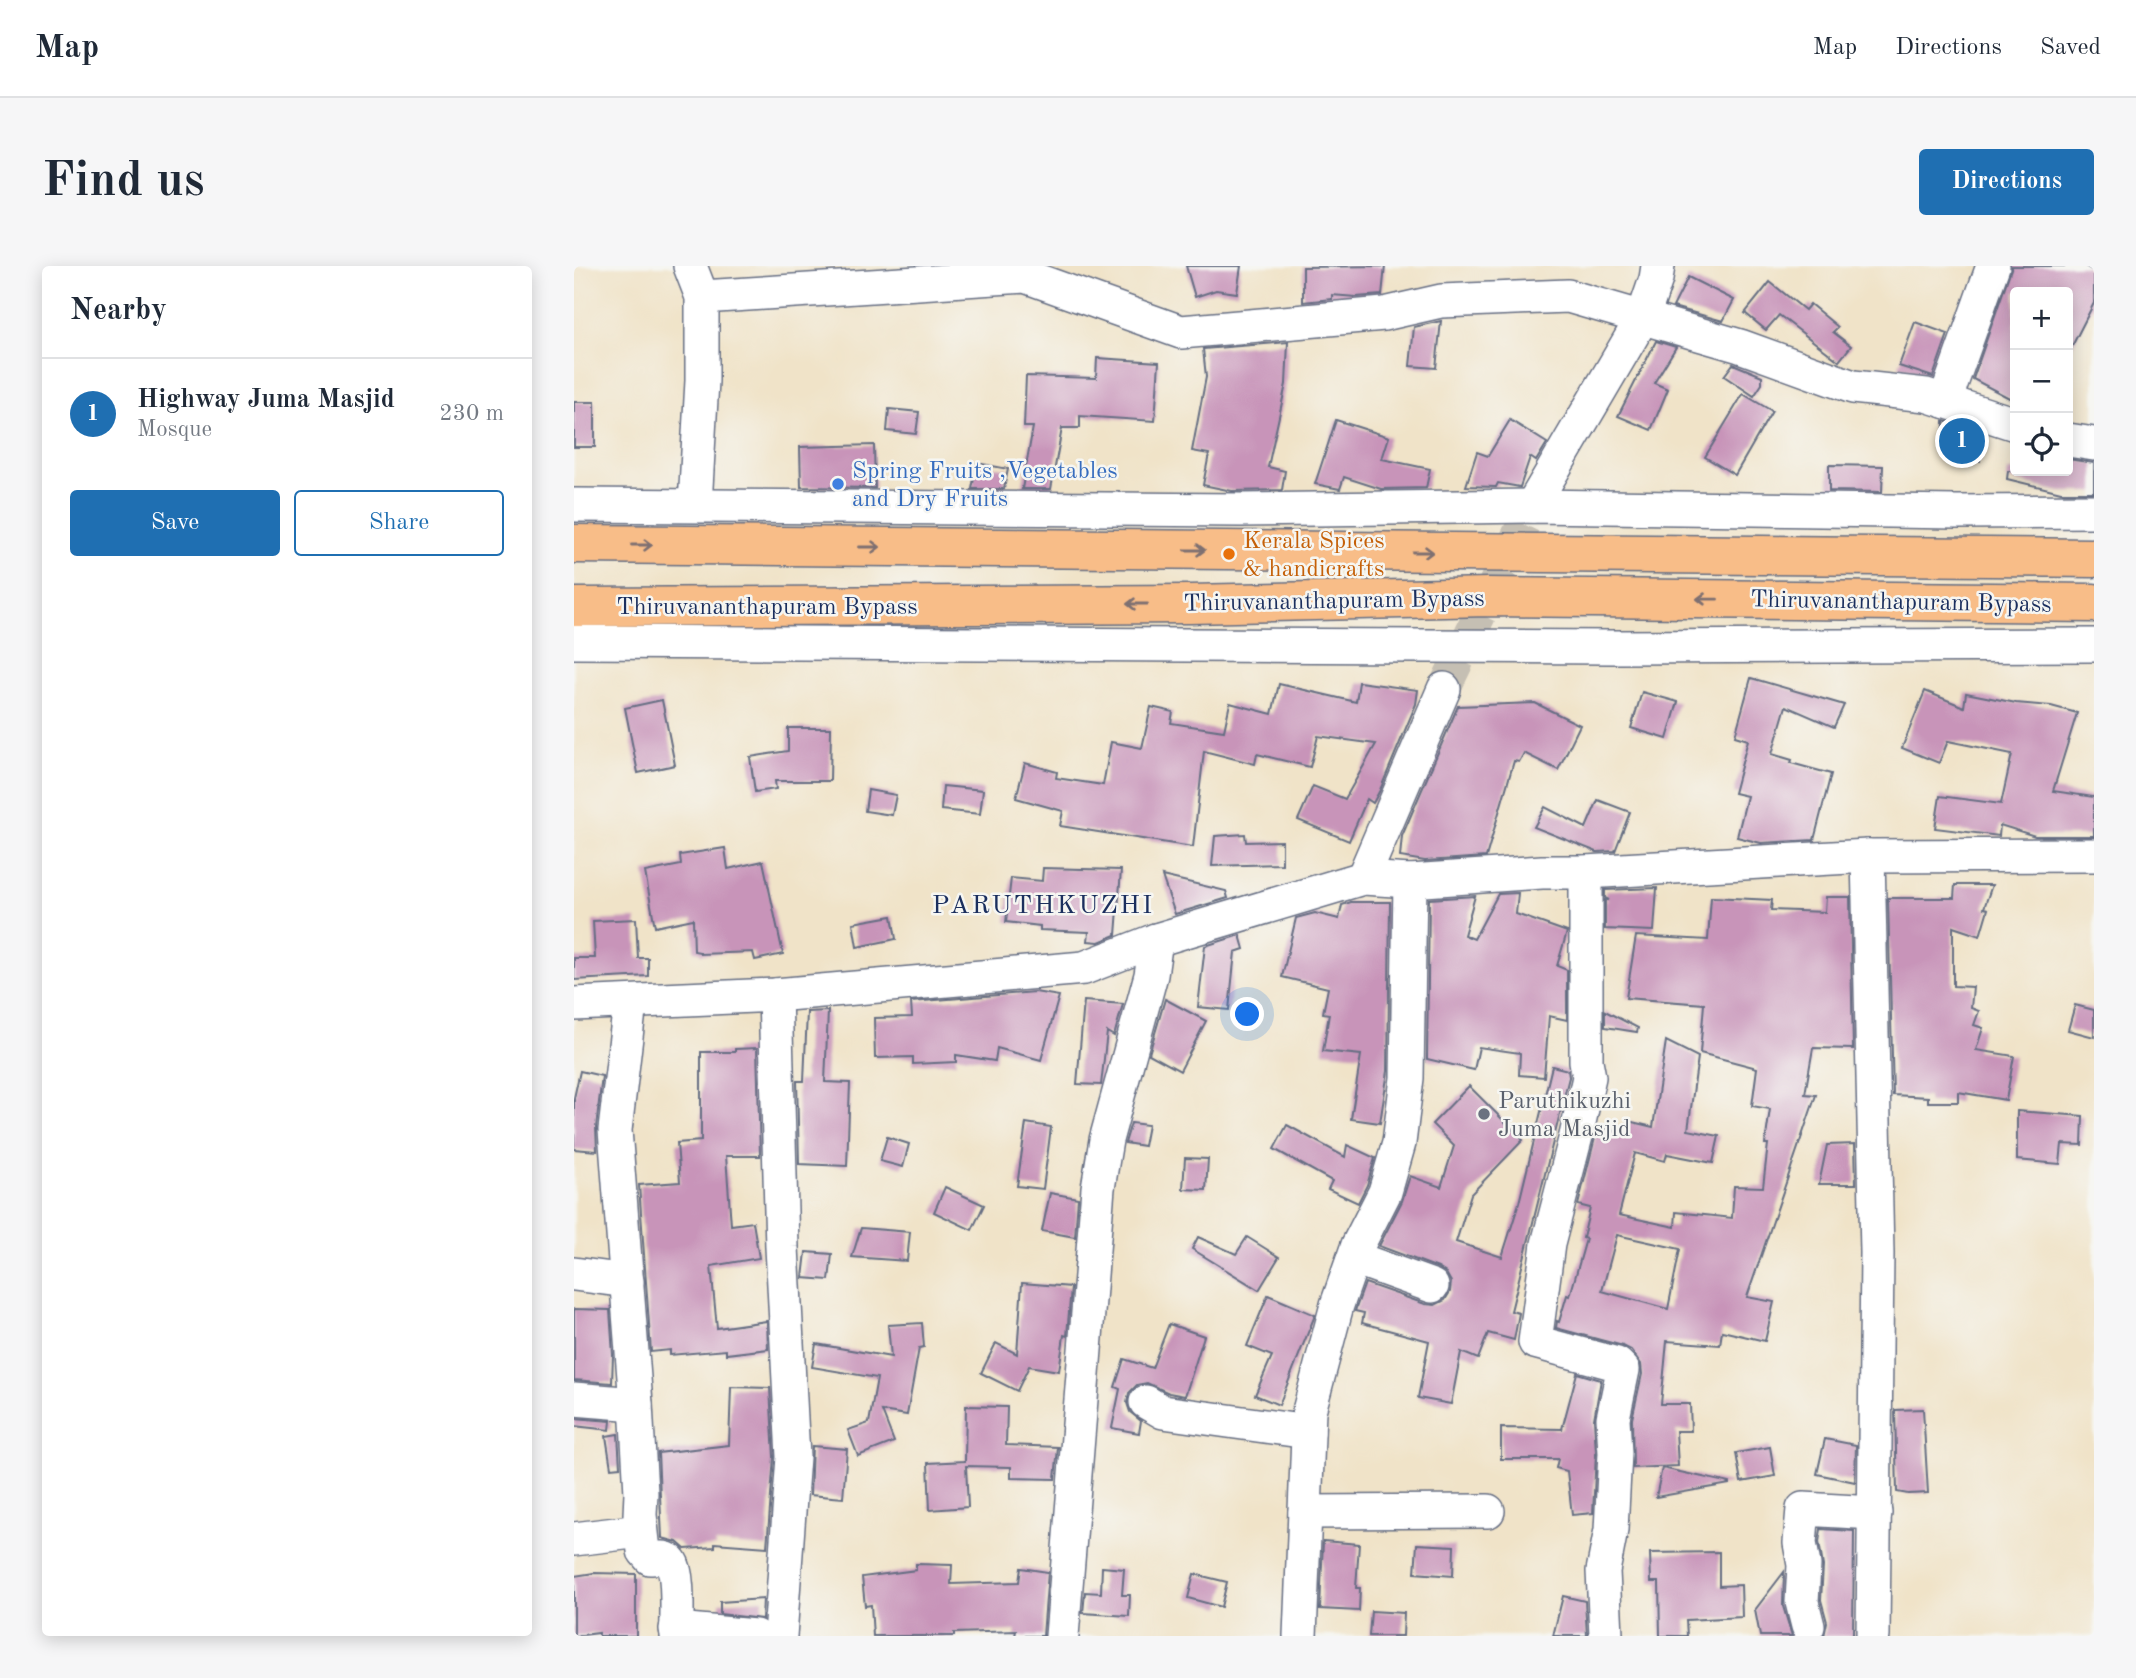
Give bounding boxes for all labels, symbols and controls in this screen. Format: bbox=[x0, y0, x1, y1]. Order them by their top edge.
text: Map bbox=[35, 32, 99, 65]
text: Map bbox=[1813, 36, 1857, 60]
text: Directions bbox=[1895, 36, 2002, 60]
text: Saved bbox=[2040, 36, 2101, 60]
button: Directions bbox=[1919, 149, 2094, 215]
text: Find us bbox=[42, 158, 205, 207]
map controls bbox=[2010, 287, 2073, 476]
button: + bbox=[2010, 287, 2073, 350]
text: Nearby bbox=[70, 296, 167, 326]
button: − bbox=[2010, 350, 2073, 413]
text: Highway Juma Masjid bbox=[137, 387, 395, 413]
text: 1 bbox=[86, 402, 100, 425]
text: 230 m bbox=[439, 402, 504, 425]
button: locate bbox=[2010, 413, 2073, 476]
pin: 1 bbox=[1939, 415, 1985, 467]
text: Mosque bbox=[137, 418, 212, 441]
place label: Spring Fruits ,Vegetables and Dry Fruits bbox=[852, 460, 1118, 512]
marker: Spring Fruits ,Vegetables and Dry Fruits bbox=[830, 476, 846, 492]
button: Save bbox=[70, 490, 280, 556]
button: Share bbox=[294, 490, 504, 556]
place label: Kerala Spices & handicrafts bbox=[1243, 530, 1385, 582]
one-way arrow bbox=[630, 538, 653, 552]
one-way arrow bbox=[858, 540, 881, 554]
one-way arrow bbox=[1183, 543, 1206, 557]
one-way arrow bbox=[1411, 545, 1434, 559]
marker: Kerala Spices & handicrafts bbox=[1221, 546, 1237, 562]
street label: Thiruvananthapuram Bypass bbox=[1183, 587, 1485, 617]
street label: Thiruvananthapuram Bypass bbox=[1750, 588, 2052, 618]
one-way arrow bbox=[1696, 592, 1719, 606]
street label: Thiruvananthapuram Bypass bbox=[616, 596, 918, 620]
one-way arrow bbox=[1126, 597, 1149, 611]
district label: PARUTHKUZHI bbox=[932, 893, 1154, 919]
your location bbox=[1230, 997, 1264, 1031]
place label: Paruthikuzhi Juma Masjid bbox=[1498, 1090, 1631, 1142]
marker: Paruthikuzhi Juma Masjid bbox=[1476, 1106, 1492, 1122]

